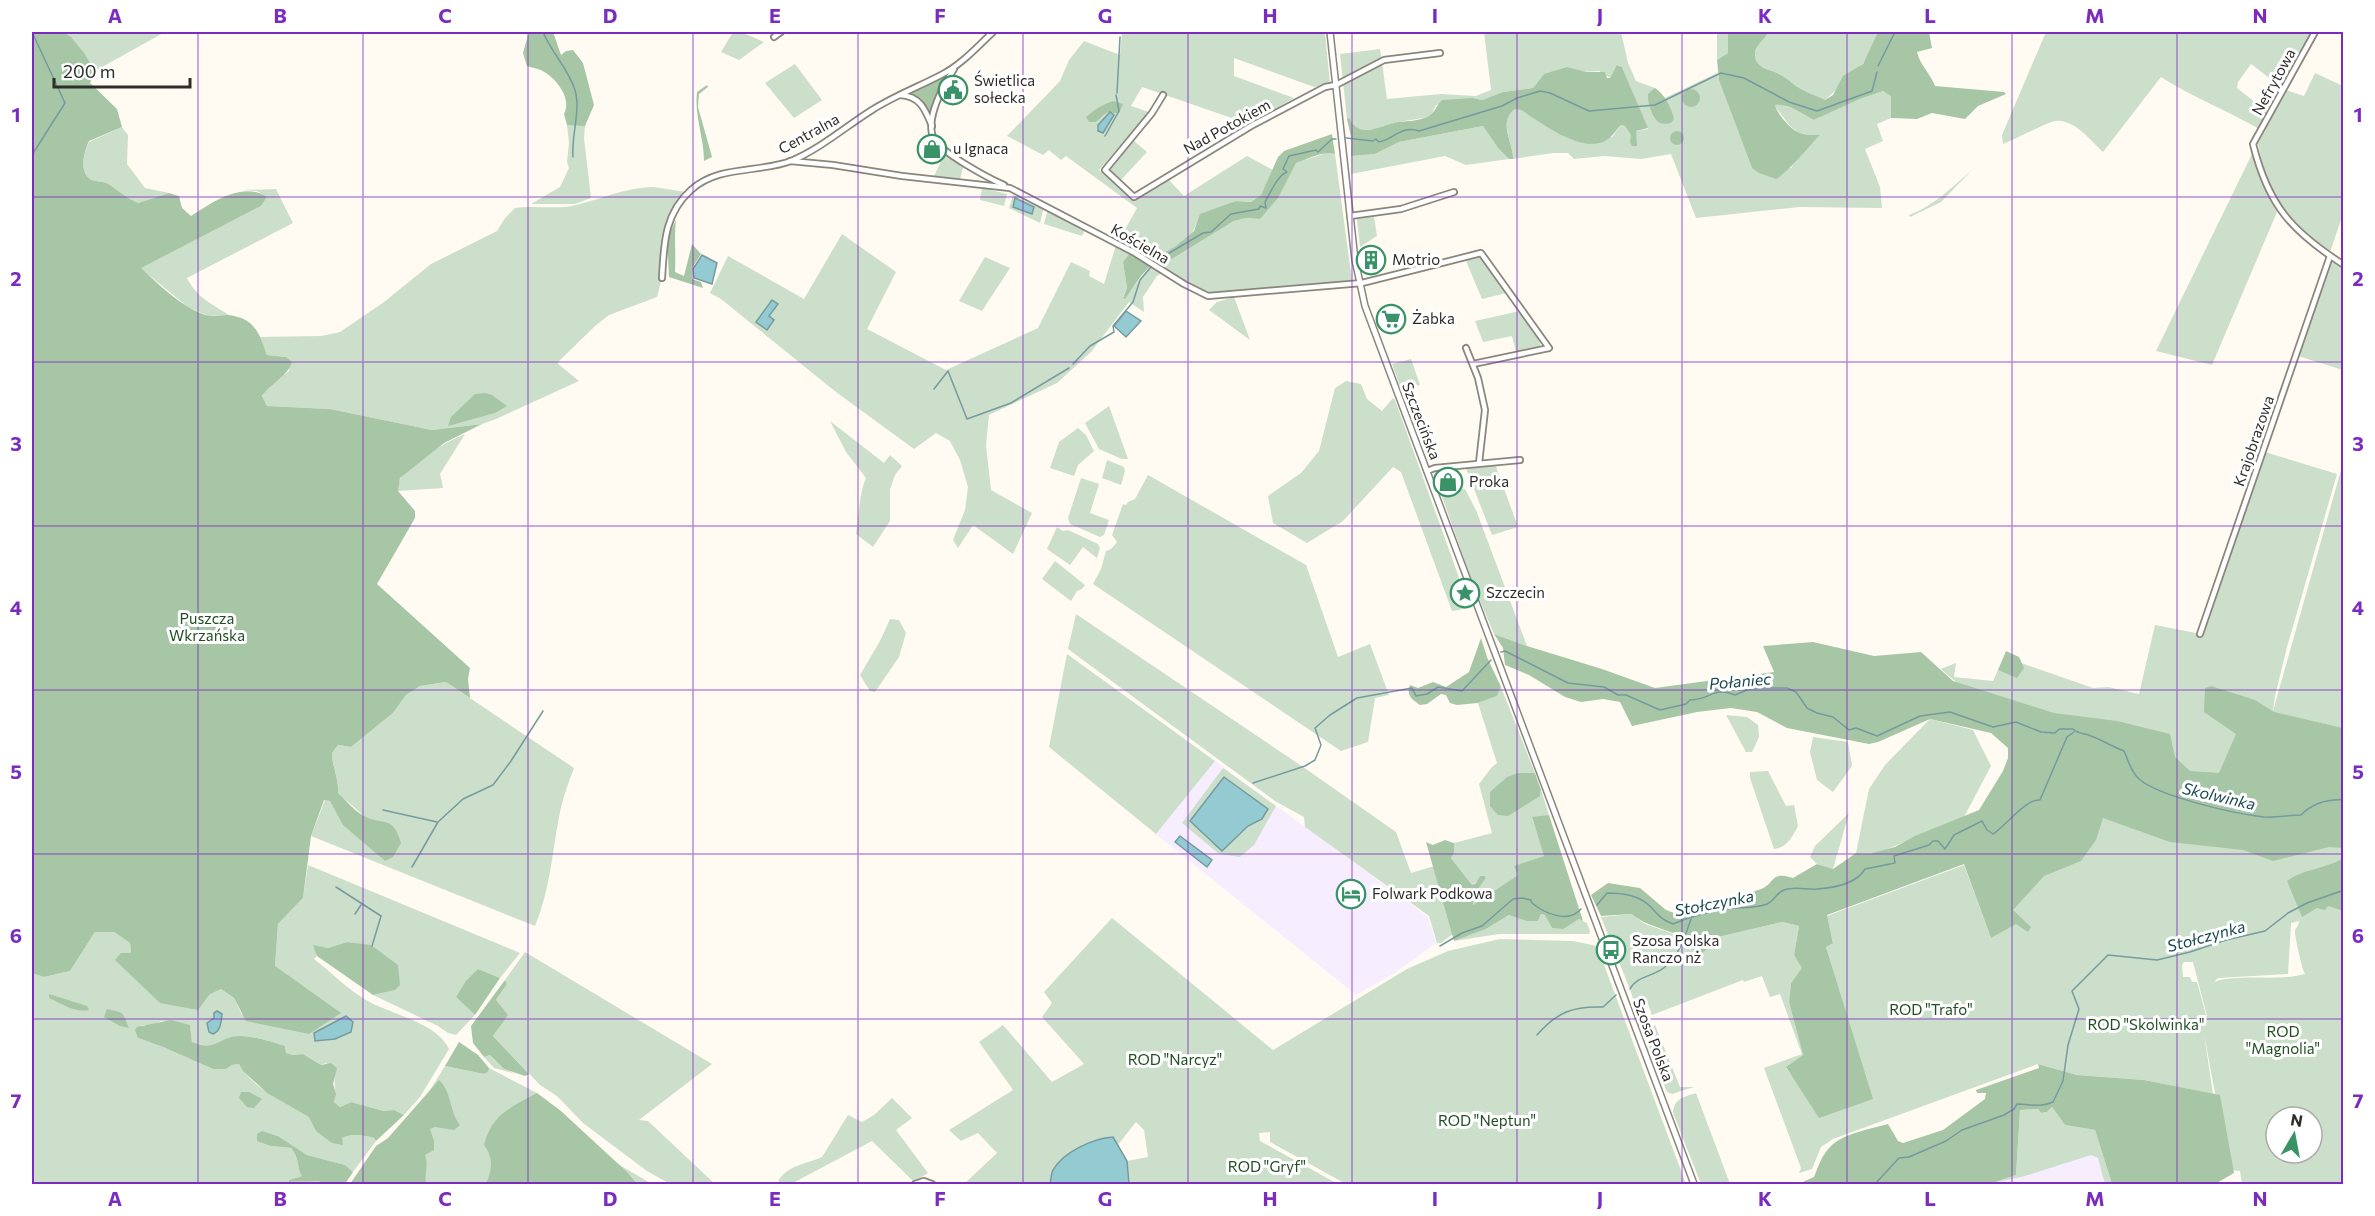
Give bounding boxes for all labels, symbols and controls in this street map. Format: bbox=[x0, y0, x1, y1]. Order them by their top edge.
text: A bbox=[108, 3, 122, 27]
text: B bbox=[273, 3, 287, 27]
text: C bbox=[438, 3, 452, 27]
text: D bbox=[603, 3, 617, 27]
text: E bbox=[769, 3, 781, 27]
text: F bbox=[934, 3, 946, 27]
text: G bbox=[1098, 3, 1112, 27]
text: H bbox=[1263, 3, 1278, 27]
text: I bbox=[1432, 3, 1438, 27]
text: J bbox=[1597, 3, 1603, 27]
text: K bbox=[1758, 3, 1772, 27]
text: L bbox=[1924, 3, 1936, 27]
text: M bbox=[2085, 3, 2105, 27]
text: N bbox=[2253, 3, 2268, 27]
street label: Nefrytowa bbox=[2248, 45, 2299, 118]
scale bar bbox=[54, 51, 190, 89]
text: 200 m bbox=[63, 60, 116, 82]
place label: Świetlica sołecka bbox=[974, 70, 1035, 106]
public building icon: Świetlica sołecka bbox=[937, 74, 969, 106]
street label: Nad Potokiem bbox=[1180, 95, 1273, 157]
text: 1 bbox=[11, 102, 21, 126]
text: 1 bbox=[2353, 102, 2363, 126]
street label: Centralna bbox=[775, 109, 842, 157]
shop icon: u Ignaca bbox=[916, 133, 948, 165]
place label: u Ignaca bbox=[953, 139, 1008, 157]
street label: Kościelna bbox=[1108, 219, 1173, 267]
building icon: Motrio bbox=[1355, 244, 1387, 276]
place label: Motrio bbox=[1392, 250, 1440, 268]
text: 2 bbox=[10, 266, 22, 290]
text: 2 bbox=[2352, 266, 2364, 290]
supermarket icon: Żabka bbox=[1375, 303, 1407, 335]
place label: Żabka bbox=[1412, 309, 1455, 327]
street label: Szczecińska bbox=[1399, 379, 1445, 462]
street label: Krajobrazowa bbox=[2229, 393, 2277, 488]
text: 3 bbox=[10, 431, 22, 455]
text: 3 bbox=[2352, 431, 2364, 455]
shop icon: Proka bbox=[1432, 466, 1464, 498]
place label: Proka bbox=[1469, 472, 1509, 490]
place icon: Szczecin bbox=[1449, 577, 1481, 609]
place label: Szczecin bbox=[1486, 583, 1545, 601]
text: 4 bbox=[10, 595, 22, 619]
text: 4 bbox=[2352, 595, 2364, 619]
park label: Puszcza Wkrzańska bbox=[169, 609, 245, 644]
water label: Połaniec bbox=[1708, 668, 1772, 693]
text: 5 bbox=[10, 759, 22, 783]
text: 5 bbox=[2352, 759, 2364, 783]
water label: Skolwinka bbox=[2181, 778, 2257, 813]
hotel icon: Folwark Podkowa bbox=[1335, 878, 1367, 910]
place label: Folwark Podkowa bbox=[1372, 884, 1493, 902]
water label: Stołczynka bbox=[1673, 886, 1755, 920]
water label: Stołczynka bbox=[2165, 916, 2247, 955]
text: 6 bbox=[10, 923, 22, 947]
text: 6 bbox=[2352, 923, 2364, 947]
place label: Szosa Polska Ranczo nż bbox=[1632, 931, 1719, 966]
bus stop icon: Szosa Polska Ranczo nż bbox=[1595, 934, 1627, 966]
street label: Szosa Polska bbox=[1630, 996, 1678, 1084]
park label: ROD "Trafo" bbox=[1889, 1000, 1973, 1018]
park label: ROD "Skolwinka" bbox=[2088, 1015, 2204, 1033]
park label: ROD "Magnolia" bbox=[2246, 1022, 2320, 1057]
park label: ROD "Narcyz" bbox=[1128, 1050, 1222, 1068]
text: 7 bbox=[11, 1088, 22, 1112]
text: 7 bbox=[2353, 1088, 2364, 1112]
north arrow bbox=[2264, 1105, 2324, 1165]
text: N bbox=[2289, 1109, 2304, 1130]
park label: ROD "Neptun" bbox=[1438, 1111, 1536, 1129]
park label: ROD "Gryf" bbox=[1228, 1157, 1306, 1175]
text: A bbox=[108, 1186, 122, 1210]
text: B bbox=[273, 1186, 287, 1210]
text: C bbox=[438, 1186, 452, 1210]
text: D bbox=[603, 1186, 617, 1210]
text: E bbox=[769, 1186, 781, 1210]
text: F bbox=[934, 1186, 946, 1210]
text: G bbox=[1098, 1186, 1112, 1210]
text: H bbox=[1263, 1186, 1278, 1210]
text: I bbox=[1432, 1186, 1438, 1210]
text: J bbox=[1597, 1186, 1603, 1210]
text: K bbox=[1758, 1186, 1772, 1210]
text: L bbox=[1924, 1186, 1936, 1210]
text: M bbox=[2085, 1186, 2105, 1210]
text: N bbox=[2253, 1186, 2268, 1210]

